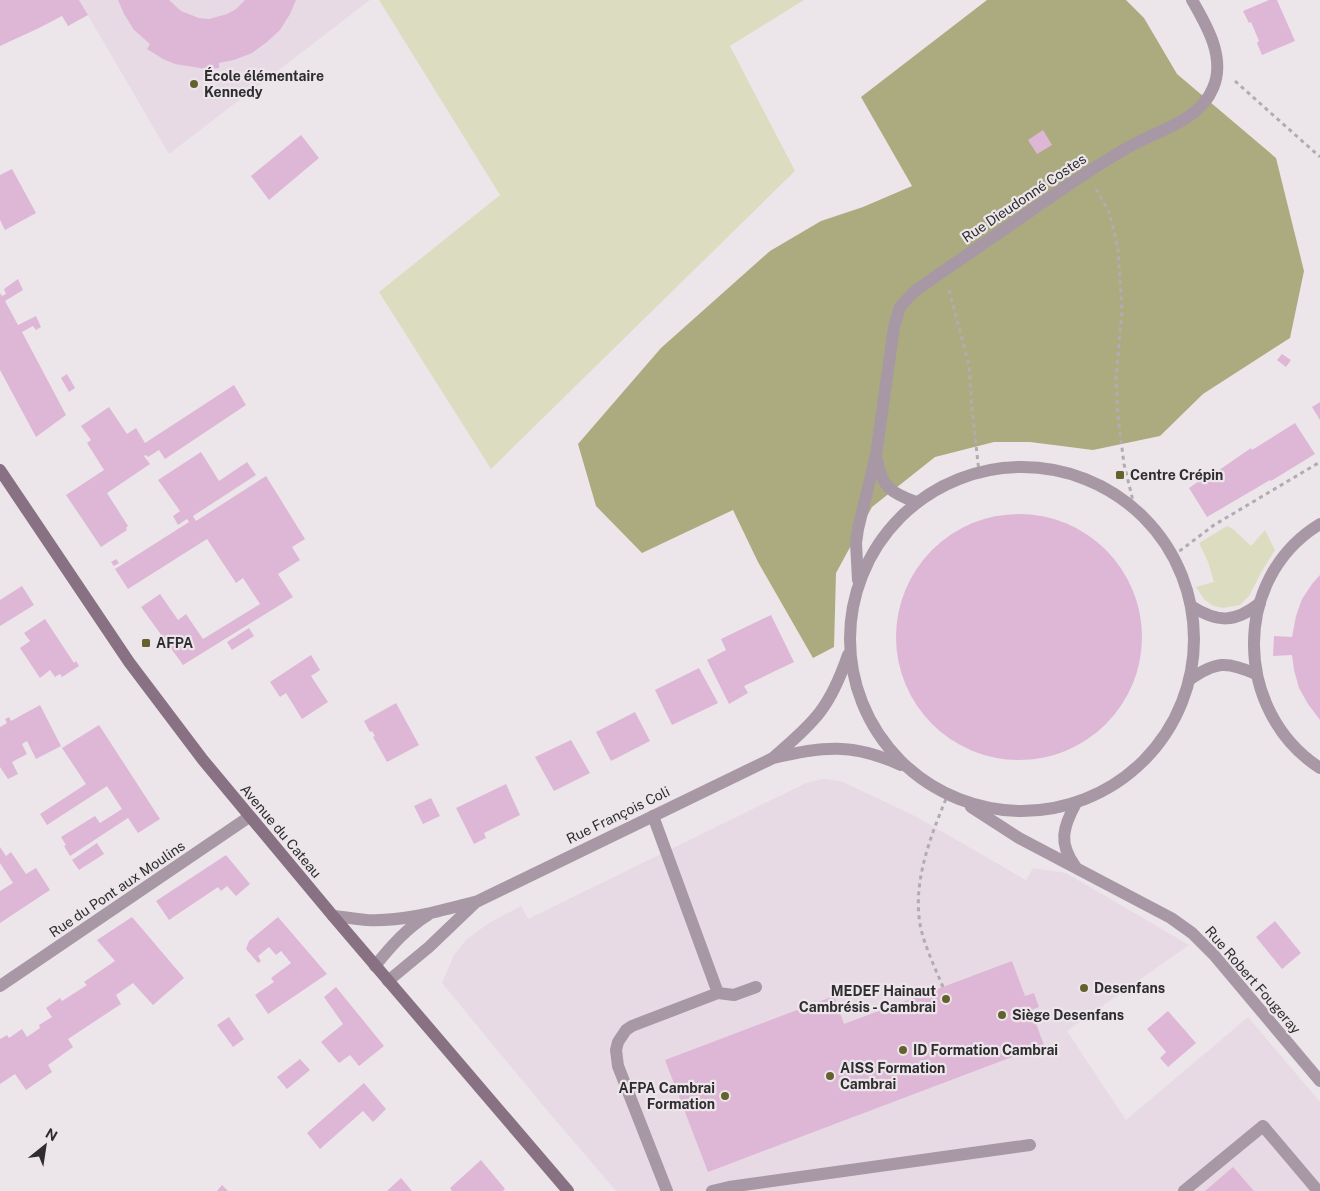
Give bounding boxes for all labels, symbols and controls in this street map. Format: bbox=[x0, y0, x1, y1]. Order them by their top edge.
place label: École élémentaire Kennedy bbox=[204, 67, 324, 100]
marker: École élémentaire Kennedy bbox=[188, 78, 200, 90]
street label: Rue Dieudonné Costes bbox=[959, 150, 1089, 246]
place label: Centre Crépin bbox=[1130, 467, 1223, 483]
marker: Centre Crépin bbox=[1114, 469, 1126, 481]
place label: AFPA bbox=[156, 635, 193, 651]
marker: AFPA bbox=[140, 637, 152, 649]
street label: Avenue du Cateau bbox=[237, 781, 325, 881]
street label: Rue François Coli bbox=[564, 783, 672, 847]
street label: Rue du Pont aux Moulins bbox=[46, 838, 188, 940]
street label: Rue Robert Fougeray bbox=[1202, 923, 1304, 1037]
place label: Desenfans bbox=[1094, 980, 1165, 996]
marker: Desenfans bbox=[1078, 982, 1090, 994]
place label: MEDEF Hainaut Cambrésis - Cambrai bbox=[799, 983, 936, 1015]
marker: MEDEF Hainaut Cambrésis - Cambrai bbox=[940, 993, 952, 1005]
place label: Siège Desenfans bbox=[1012, 1007, 1124, 1023]
marker: Siège Desenfans bbox=[996, 1009, 1008, 1021]
place label: ID Formation Cambrai bbox=[913, 1042, 1058, 1058]
marker: ID Formation Cambrai bbox=[897, 1044, 909, 1056]
place label: AISS Formation Cambrai bbox=[840, 1060, 945, 1092]
marker: AISS Formation Cambrai bbox=[824, 1070, 836, 1082]
place label: AFPA Cambrai Formation bbox=[619, 1080, 715, 1112]
marker: AFPA Cambrai Formation bbox=[719, 1090, 731, 1102]
north arrow bbox=[20, 1121, 70, 1171]
text: N bbox=[43, 1125, 60, 1144]

